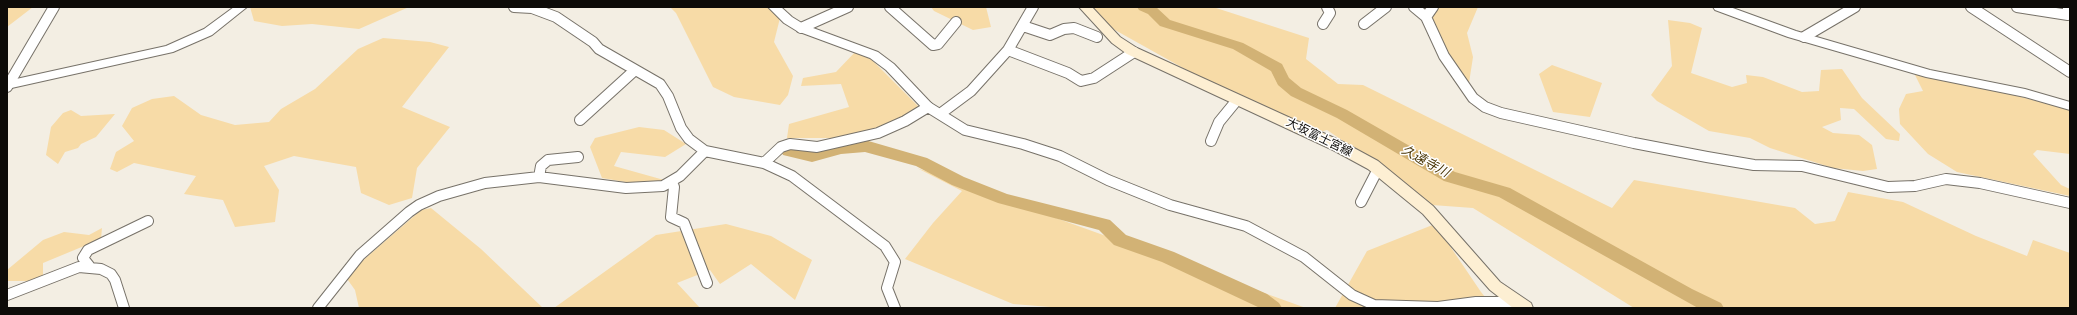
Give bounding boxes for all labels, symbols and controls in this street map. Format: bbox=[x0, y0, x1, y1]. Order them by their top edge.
street label: 大坂富士宮線 bbox=[1283, 116, 1355, 160]
water label: 久遠寺川 bbox=[1398, 143, 1452, 181]

